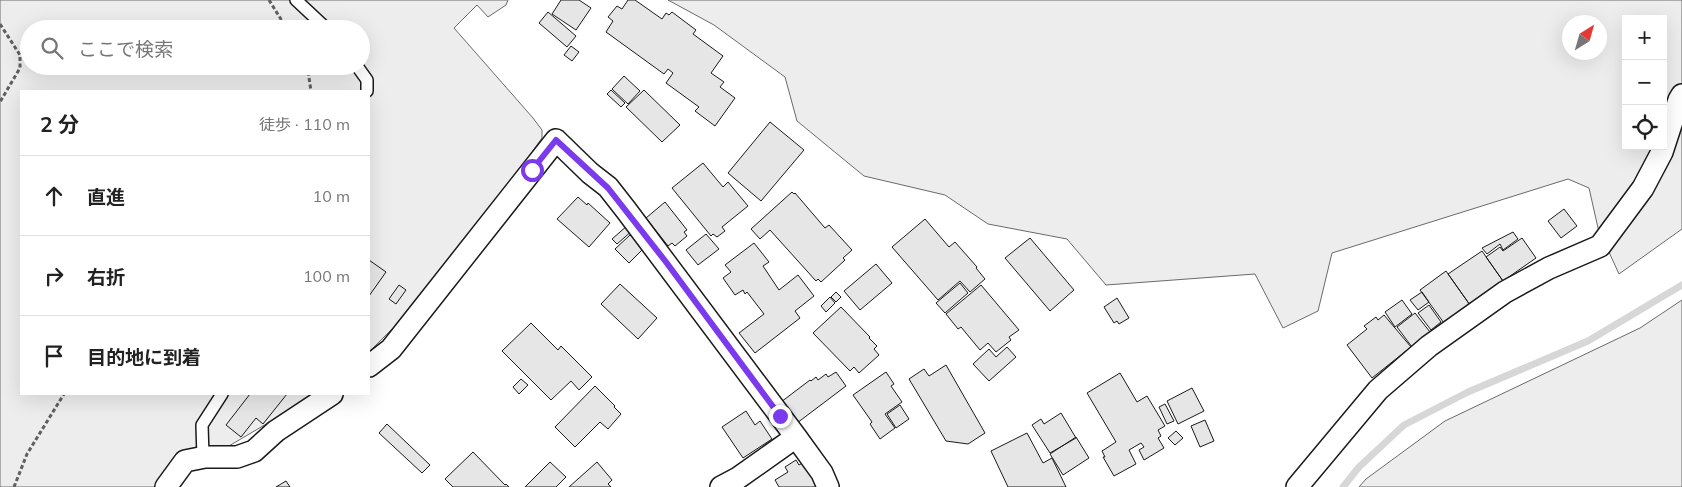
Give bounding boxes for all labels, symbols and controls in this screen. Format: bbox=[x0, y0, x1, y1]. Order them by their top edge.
north arrow bbox=[1562, 15, 1607, 60]
map controls bbox=[1622, 15, 1667, 150]
button: + bbox=[1622, 15, 1667, 60]
search box bbox=[20, 20, 370, 75]
icon: search bbox=[38, 34, 66, 62]
text: ここで検索 bbox=[78, 37, 173, 61]
button: − bbox=[1622, 60, 1667, 105]
button: locate bbox=[1622, 105, 1667, 150]
text: 2 分 bbox=[40, 111, 79, 137]
text: 徒歩 · 110 m bbox=[259, 114, 350, 134]
route start bbox=[521, 159, 544, 182]
icon: ahead bbox=[40, 182, 68, 210]
text: 直進 bbox=[87, 185, 125, 209]
text: 10 m bbox=[313, 186, 350, 206]
icon: right bbox=[40, 262, 68, 290]
text: 右折 bbox=[87, 265, 125, 289]
text: 100 m bbox=[303, 266, 350, 286]
icon: arrive bbox=[40, 342, 68, 370]
text: 目的地に到着 bbox=[87, 345, 201, 369]
route end bbox=[769, 405, 792, 428]

